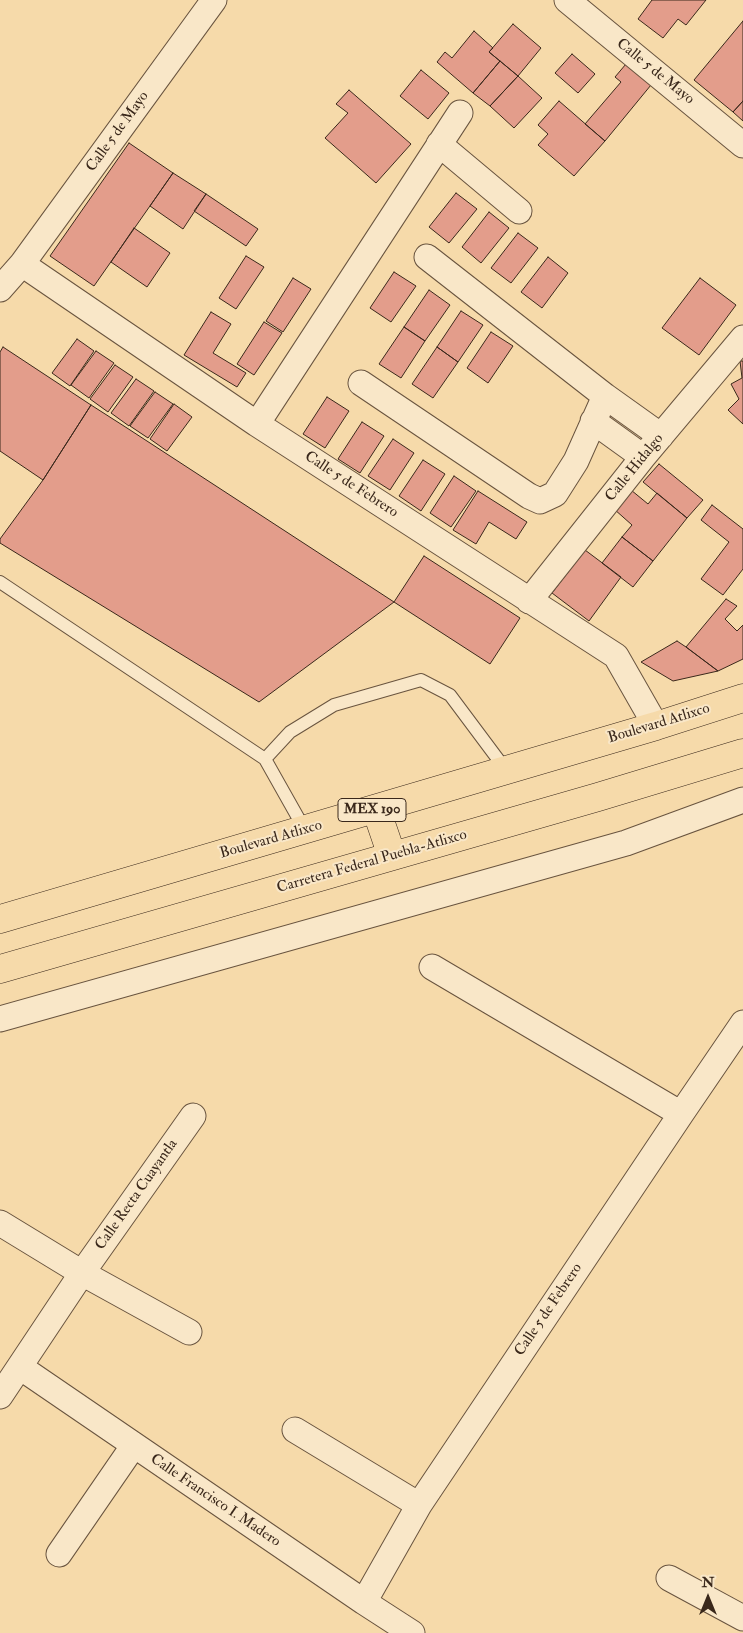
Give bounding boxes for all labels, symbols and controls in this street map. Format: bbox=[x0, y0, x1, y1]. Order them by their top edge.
street label: Calle 5 de Mayo bbox=[612, 35, 698, 109]
street label: Calle 5 de Mayo bbox=[83, 88, 153, 176]
street label: Calle Hidalgo bbox=[602, 430, 668, 506]
street label: Calle 5 de Febrero bbox=[301, 448, 401, 522]
street label: Boulevard Atlixco bbox=[606, 700, 712, 748]
road number: MEX 190 bbox=[338, 798, 406, 822]
street label: Boulevard Atlixco bbox=[218, 817, 324, 863]
street label: Carretera Federal Puebla-Atlixco bbox=[275, 826, 469, 898]
street label: Calle Recta Cuayantla bbox=[92, 1136, 182, 1254]
street label: Calle 5 de Febrero bbox=[511, 1260, 587, 1360]
street label: Calle Francisco I. Madero bbox=[146, 1451, 284, 1551]
north arrow bbox=[683, 1573, 733, 1623]
text: N bbox=[702, 1574, 714, 1591]

